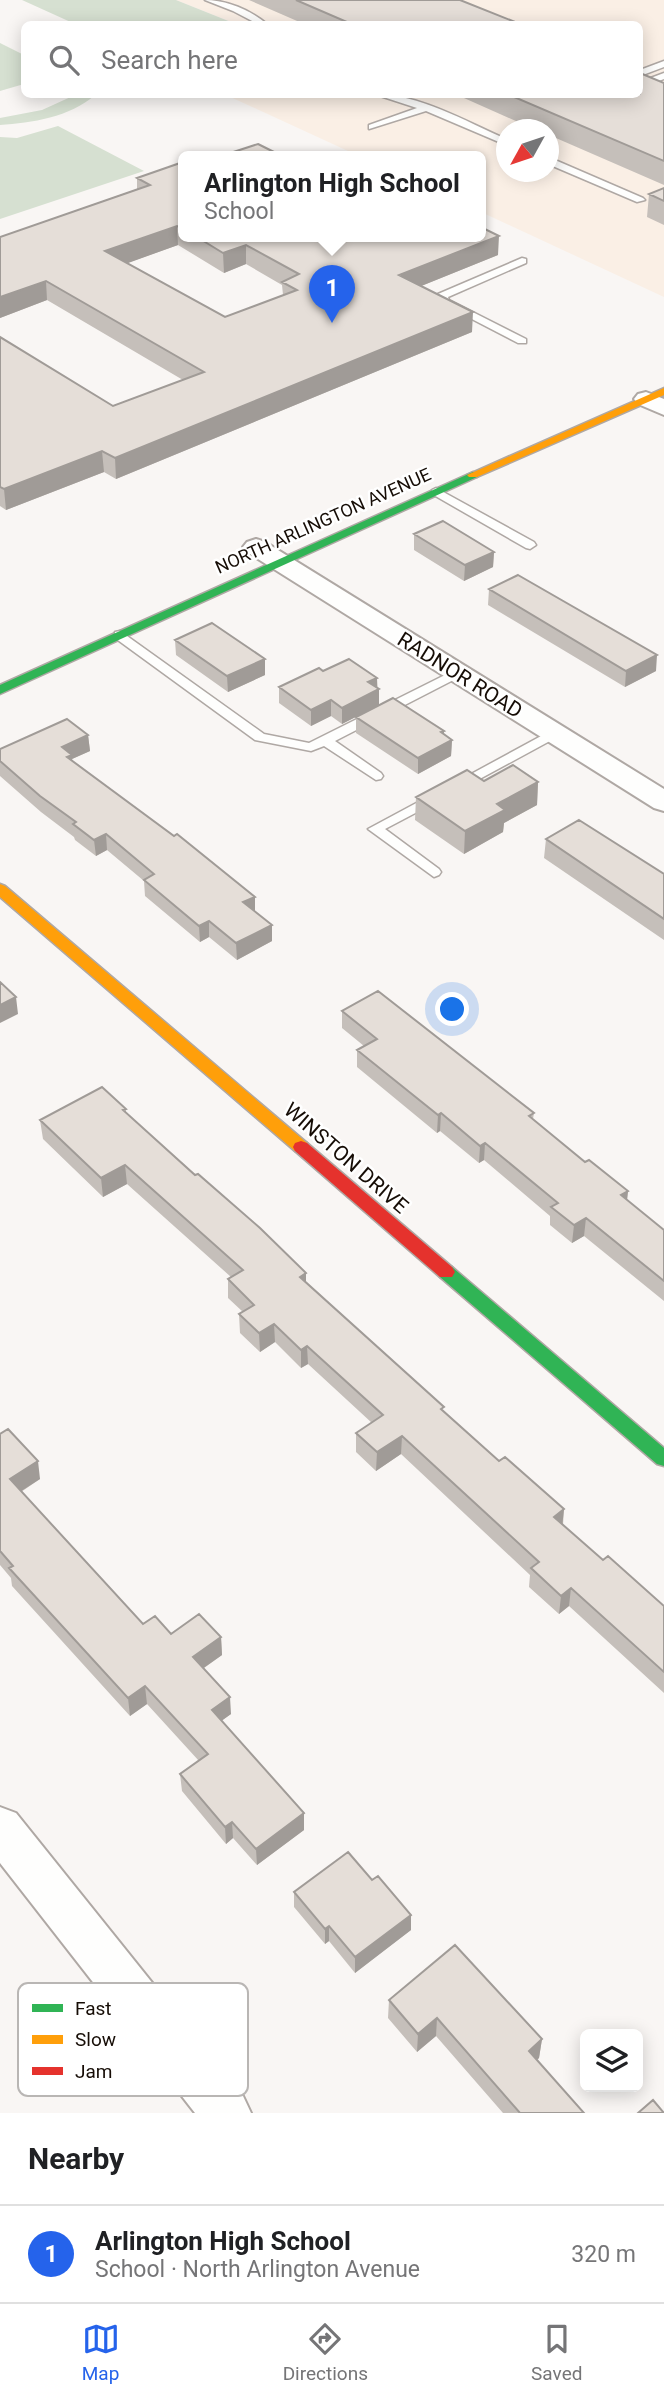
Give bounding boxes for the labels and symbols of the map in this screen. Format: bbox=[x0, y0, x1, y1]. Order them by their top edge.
north arrow bbox=[496, 119, 559, 182]
pin: 1 bbox=[309, 265, 355, 323]
street label: NORTH ARLINGTON AVENUE bbox=[212, 463, 434, 578]
street label: RADNOR ROAD bbox=[393, 627, 527, 723]
your location bbox=[435, 992, 469, 1026]
street label: WINSTON DRIVE bbox=[279, 1098, 413, 1218]
legend bbox=[18, 1983, 248, 2096]
text: Fast bbox=[75, 1997, 112, 2020]
text: Slow bbox=[75, 2028, 116, 2051]
text: Jam bbox=[75, 2060, 112, 2083]

